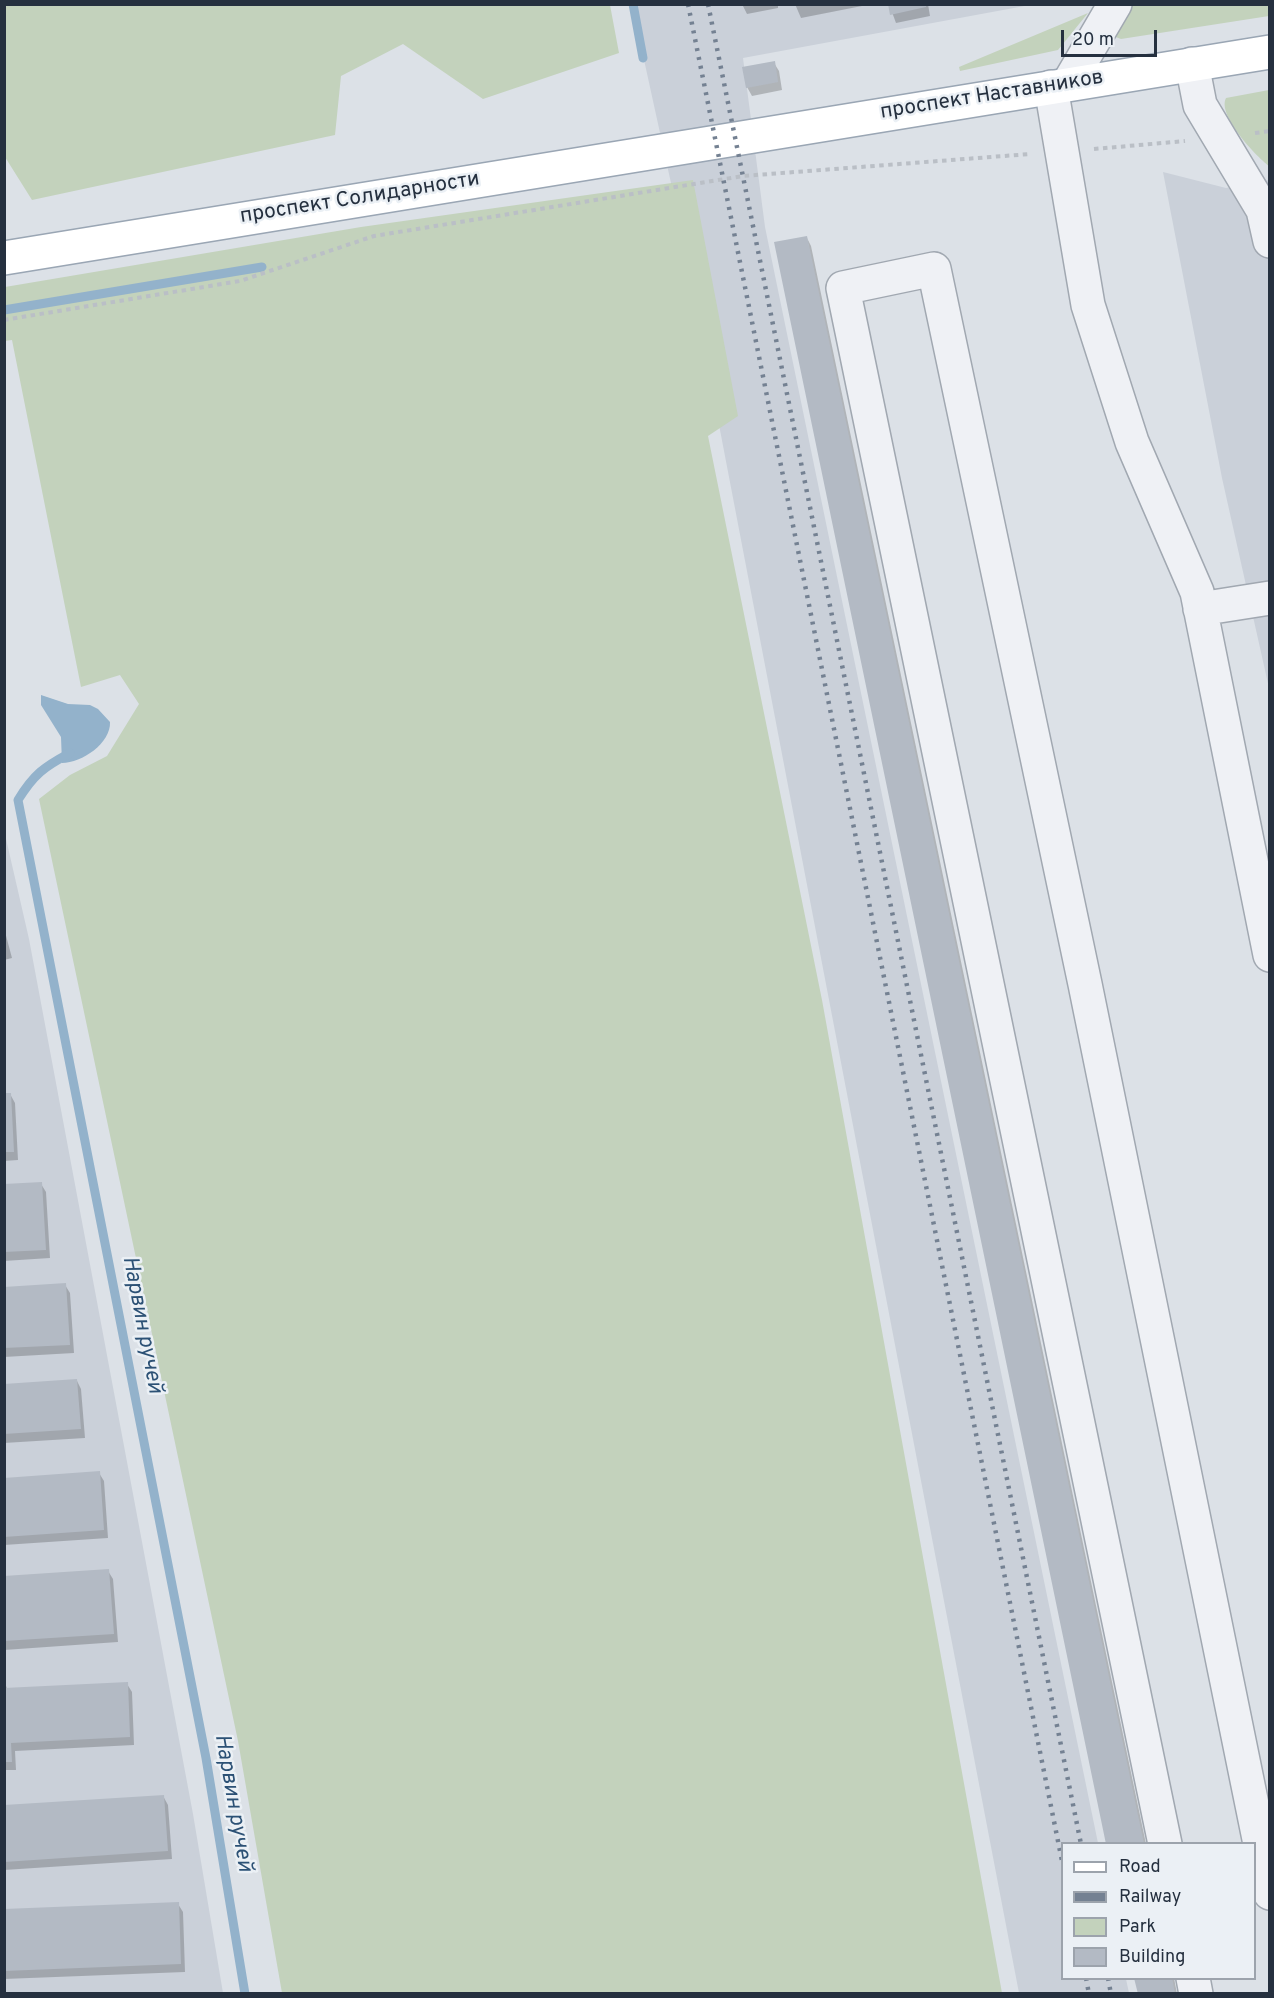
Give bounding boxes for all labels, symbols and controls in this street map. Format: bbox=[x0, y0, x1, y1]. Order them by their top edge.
scale bar bbox=[1064, 18, 1160, 56]
text: 20 m bbox=[1072, 29, 1114, 52]
street label: проспект Наставников bbox=[879, 66, 1105, 126]
street label: проспект Солидарности bbox=[238, 168, 482, 230]
water label: Нарвин ручей bbox=[115, 1254, 167, 1396]
water label: Нарвин ручей bbox=[207, 1732, 257, 1874]
legend bbox=[1061, 1842, 1256, 1980]
text: Road bbox=[1119, 1856, 1161, 1879]
text: Railway bbox=[1119, 1886, 1181, 1909]
text: Park bbox=[1119, 1916, 1156, 1939]
text: Building bbox=[1119, 1946, 1185, 1969]

